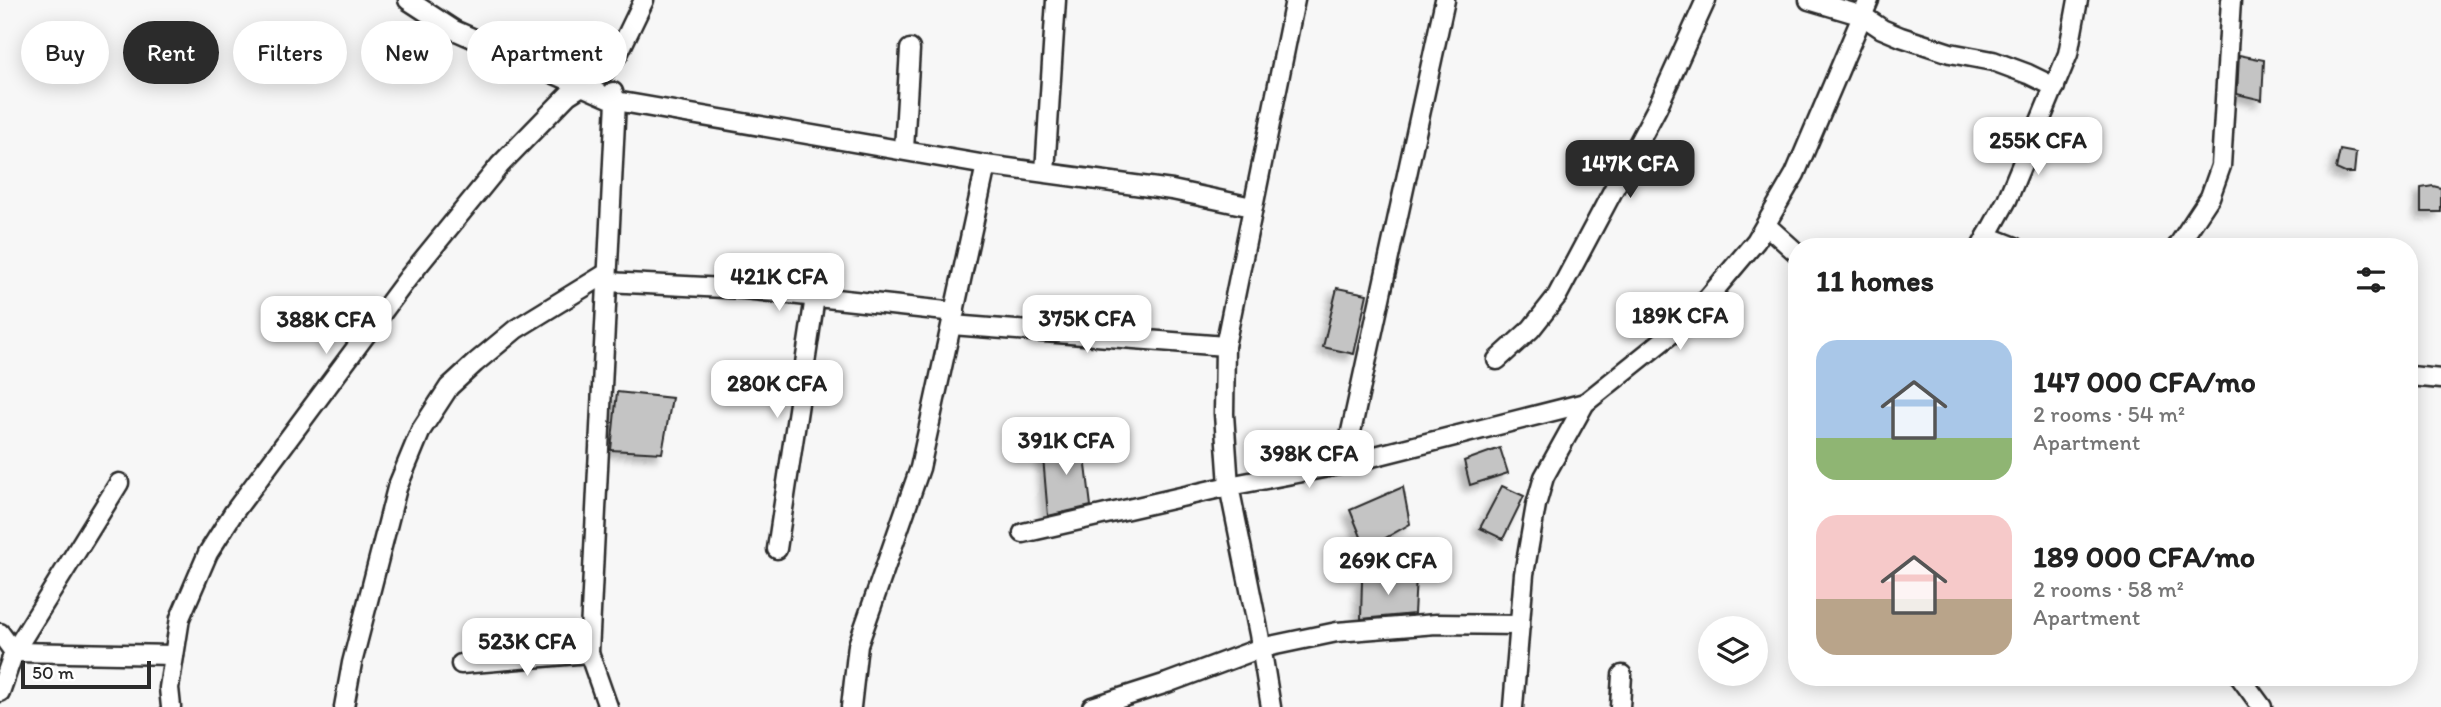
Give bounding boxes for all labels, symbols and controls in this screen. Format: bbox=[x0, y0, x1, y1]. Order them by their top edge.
chip: Buy bbox=[21, 21, 109, 84]
chip: Rent bbox=[123, 21, 219, 84]
chip: Filters bbox=[233, 21, 347, 84]
chip: New bbox=[361, 21, 453, 84]
chip: Apartment bbox=[467, 21, 627, 84]
pin: 255K CFA bbox=[1966, 118, 2110, 177]
text: 255K CFA bbox=[1989, 126, 2087, 154]
pin: 147K CFA bbox=[1558, 140, 1702, 200]
text: 147K CFA bbox=[1582, 149, 1678, 177]
pin: 421K CFA bbox=[707, 254, 851, 313]
icon: filters bbox=[2352, 261, 2390, 299]
text: 421K CFA bbox=[730, 262, 828, 290]
text: 11 homes bbox=[1816, 262, 1934, 299]
pin: 189K CFA bbox=[1608, 292, 1752, 352]
pin: 388K CFA bbox=[254, 296, 398, 356]
pin: 375K CFA bbox=[1015, 296, 1159, 355]
text: 189K CFA bbox=[1632, 301, 1728, 329]
text: 375K CFA bbox=[1038, 304, 1136, 332]
text: 388K CFA bbox=[277, 305, 375, 333]
pin: 280K CFA bbox=[705, 360, 849, 420]
text: 147 000 CFA/mo bbox=[2033, 363, 2256, 400]
icon: home bbox=[1872, 368, 1956, 452]
text: 280K CFA bbox=[727, 369, 827, 397]
text: 2 rooms · 54 m² bbox=[2033, 400, 2185, 428]
pin: 391K CFA bbox=[994, 418, 1138, 477]
text: 391K CFA bbox=[1018, 426, 1114, 454]
text: Apartment bbox=[2033, 428, 2140, 456]
pin: 398K CFA bbox=[1237, 430, 1381, 490]
text: 398K CFA bbox=[1260, 439, 1358, 467]
pin: 269K CFA bbox=[1316, 538, 1460, 597]
text: 189 000 CFA/mo bbox=[2033, 538, 2255, 575]
icon: home bbox=[1872, 543, 1956, 627]
text: 269K CFA bbox=[1339, 546, 1437, 574]
text: 2 rooms · 58 m² bbox=[2033, 575, 2184, 603]
text: Apartment bbox=[2033, 603, 2140, 631]
map controls bbox=[1698, 616, 1768, 686]
button: layers bbox=[1698, 616, 1768, 686]
pin: 523K CFA bbox=[455, 618, 599, 678]
text: 523K CFA bbox=[478, 627, 576, 655]
scale bar bbox=[21, 658, 150, 690]
text: 50 m bbox=[32, 661, 74, 684]

